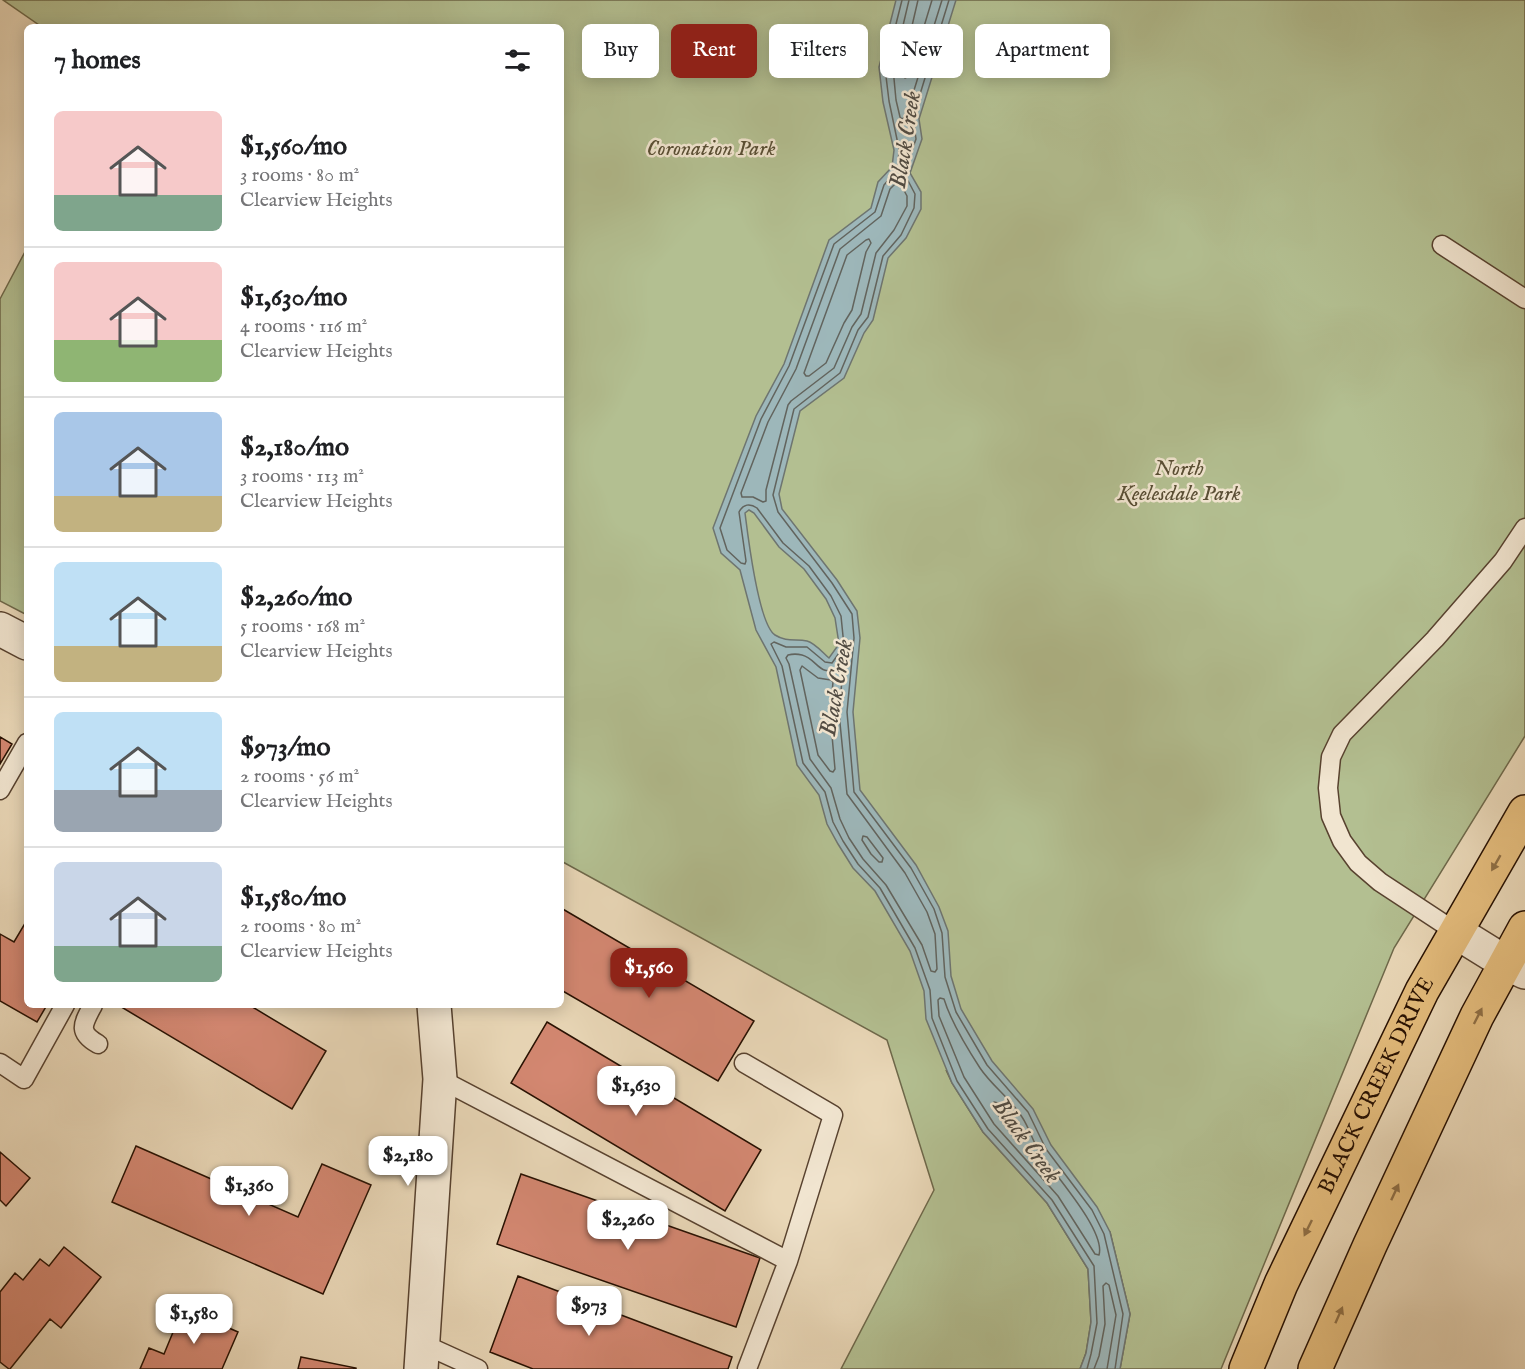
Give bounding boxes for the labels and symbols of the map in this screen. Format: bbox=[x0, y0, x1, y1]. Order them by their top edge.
water label: Black Creek bbox=[883, 89, 929, 191]
park label: Coronation Park bbox=[647, 135, 776, 163]
park label: North Keelesdale Park bbox=[1117, 455, 1241, 508]
water label: Black Creek bbox=[813, 637, 861, 739]
one-way arrow bbox=[1491, 855, 1501, 872]
pin: $1,560 bbox=[600, 948, 698, 999]
street label: BLACK CREEK DRIVE bbox=[1312, 972, 1441, 1199]
one-way arrow bbox=[1473, 1007, 1482, 1024]
pin: $1,630 bbox=[587, 1066, 685, 1117]
water label: Black Creek bbox=[985, 1092, 1068, 1190]
pin: $2,180 bbox=[359, 1136, 457, 1187]
pin: $1,360 bbox=[200, 1166, 298, 1217]
one-way arrow bbox=[1390, 1184, 1399, 1201]
pin: $2,260 bbox=[579, 1200, 677, 1251]
one-way arrow bbox=[1303, 1220, 1312, 1237]
pin: $973 bbox=[553, 1286, 625, 1337]
pin: $1,580 bbox=[145, 1294, 243, 1345]
one-way arrow bbox=[1334, 1306, 1344, 1324]

